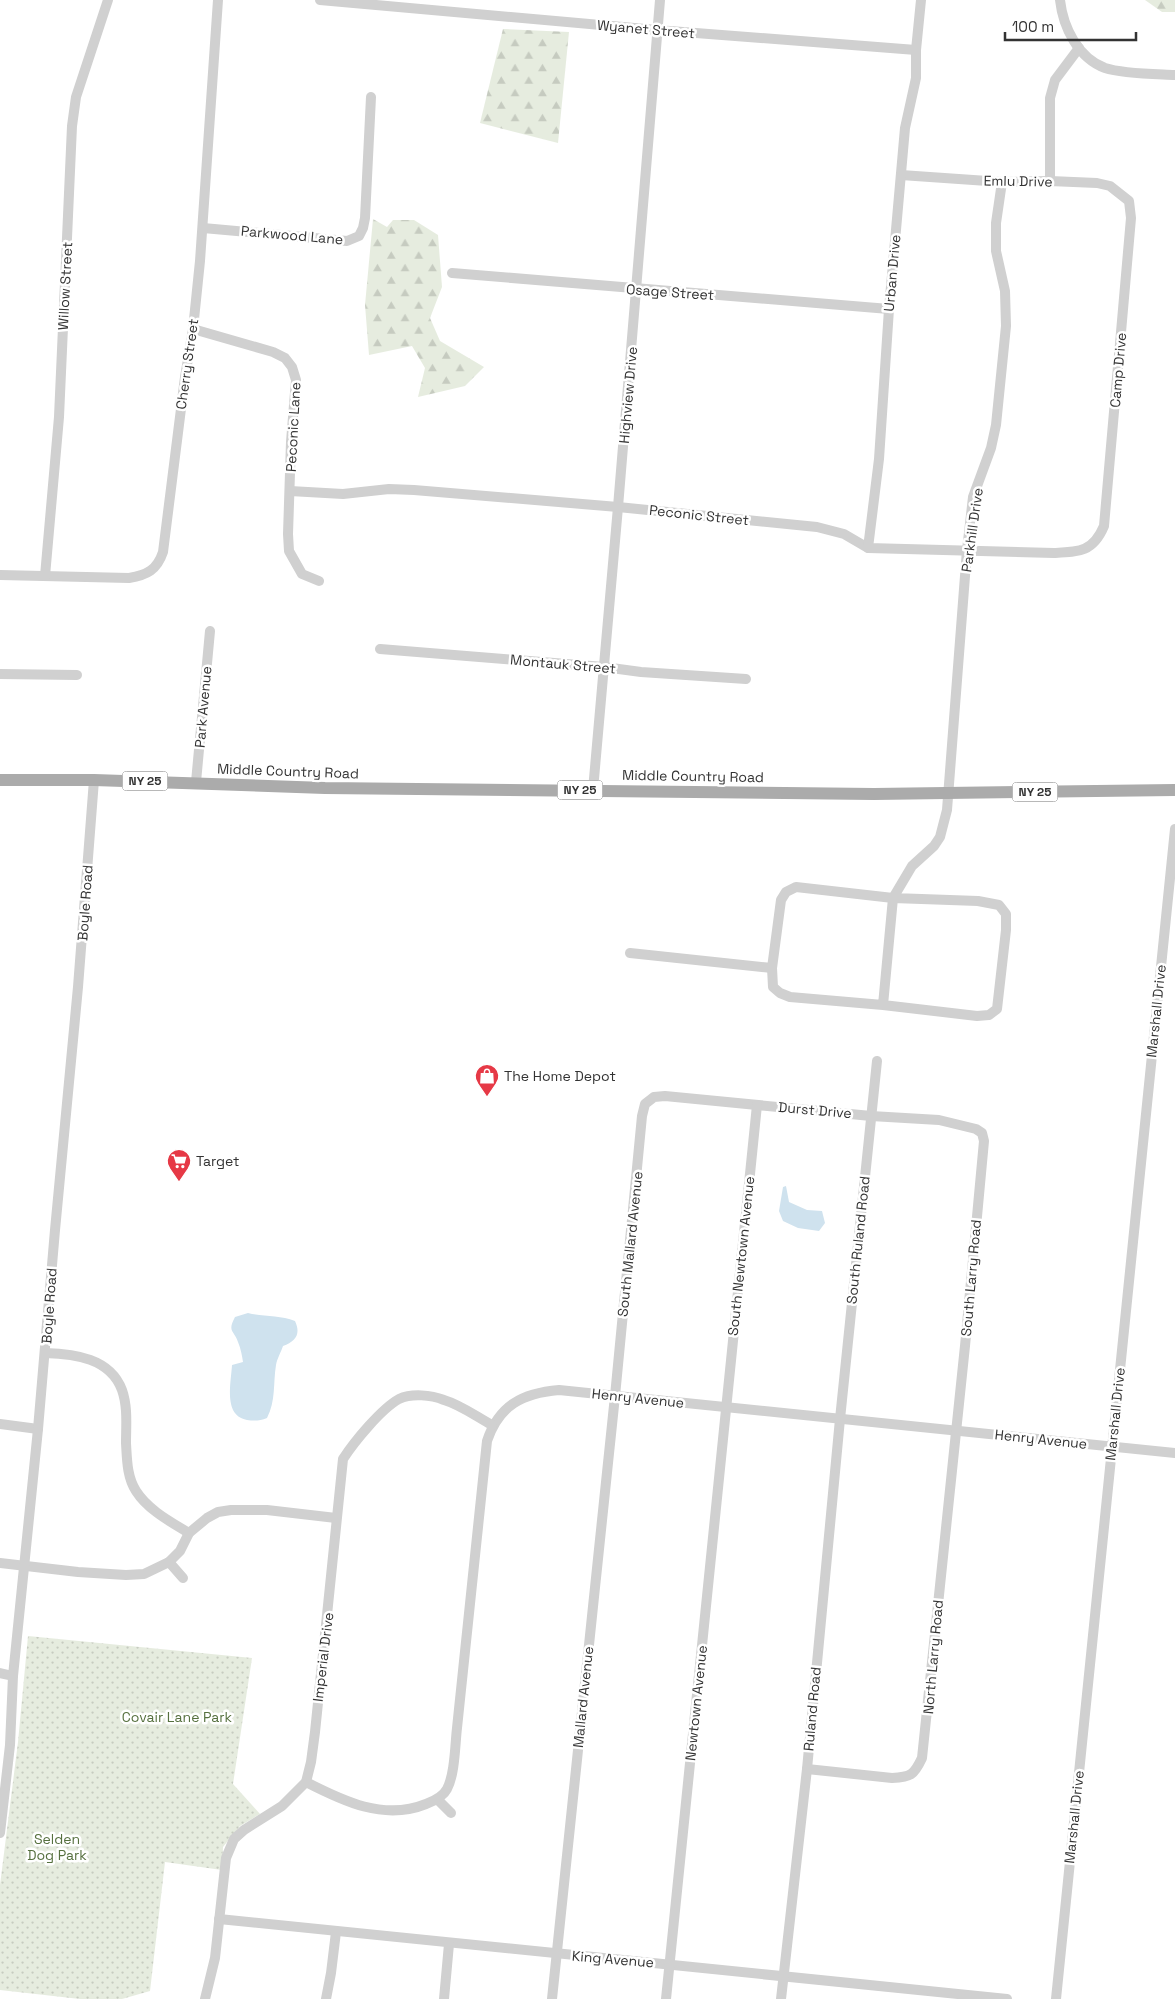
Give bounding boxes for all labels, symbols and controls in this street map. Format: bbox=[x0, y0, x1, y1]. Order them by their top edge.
scale bar bbox=[1005, 10, 1136, 42]
street label: Wyanet Street bbox=[596, 16, 696, 42]
text: 100 m bbox=[1012, 17, 1054, 36]
street label: Emlu Drive bbox=[983, 171, 1053, 191]
street label: Parkwood Lane bbox=[240, 222, 344, 248]
street label: Urban Drive bbox=[880, 234, 904, 312]
street label: Willow Street bbox=[54, 241, 76, 331]
street label: Osage Street bbox=[625, 280, 715, 304]
street label: Cherry Street bbox=[172, 318, 202, 410]
street label: Camp Drive bbox=[1106, 332, 1130, 408]
street label: Highview Drive bbox=[615, 346, 641, 444]
street label: Peconic Lane bbox=[282, 382, 304, 472]
street label: Parkhill Drive bbox=[957, 487, 987, 573]
street label: Peconic Street bbox=[648, 501, 750, 529]
street label: Montauk Street bbox=[509, 650, 617, 678]
street label: Park Avenue bbox=[190, 665, 216, 749]
street label: Middle Country Road bbox=[217, 760, 359, 782]
street label: Middle Country Road bbox=[622, 766, 764, 786]
road number: NY 25 bbox=[122, 771, 168, 790]
road number: NY 25 bbox=[558, 780, 602, 800]
road number: NY 25 bbox=[1012, 782, 1058, 802]
street label: Boyle Road bbox=[73, 864, 97, 942]
street label: Marshall Drive bbox=[1142, 964, 1170, 1058]
shop icon: The Home Depot bbox=[474, 1063, 500, 1097]
place label: The Home Depot bbox=[504, 1067, 616, 1085]
street label: Durst Drive bbox=[777, 1098, 853, 1122]
supermarket icon: Target bbox=[166, 1148, 192, 1182]
place label: Target bbox=[196, 1152, 240, 1170]
street label: South Mallard Avenue bbox=[613, 1170, 647, 1318]
street label: South Newtown Avenue bbox=[724, 1175, 758, 1337]
street label: South Ruland Road bbox=[842, 1175, 874, 1305]
street label: South Larry Road bbox=[957, 1219, 985, 1337]
street label: Boyle Road bbox=[37, 1267, 61, 1345]
street label: Marshall Drive bbox=[1101, 1367, 1129, 1461]
street label: Henry Avenue bbox=[591, 1384, 685, 1412]
street label: Henry Avenue bbox=[994, 1425, 1088, 1453]
street label: North Larry Road bbox=[919, 1599, 947, 1715]
street label: Imperial Drive bbox=[309, 1611, 337, 1703]
street label: Newtown Avenue bbox=[681, 1644, 711, 1762]
street label: Mallard Avenue bbox=[569, 1645, 597, 1749]
street label: Ruland Road bbox=[799, 1666, 825, 1752]
park label: Covair Lane Park bbox=[122, 1708, 233, 1726]
street label: Marshall Drive bbox=[1060, 1770, 1088, 1864]
park label: Selden Dog Park bbox=[27, 1830, 87, 1864]
street label: King Avenue bbox=[571, 1946, 655, 1972]

